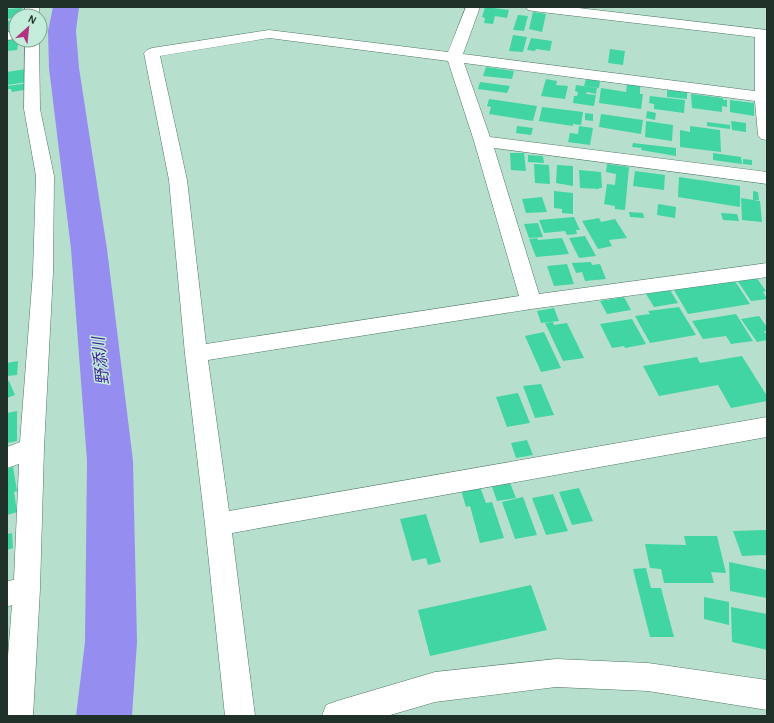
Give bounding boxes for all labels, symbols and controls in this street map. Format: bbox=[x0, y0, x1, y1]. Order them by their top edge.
north arrow bbox=[8, 8, 48, 48]
text: N bbox=[26, 13, 38, 26]
water label: 野添川 bbox=[89, 334, 111, 386]

